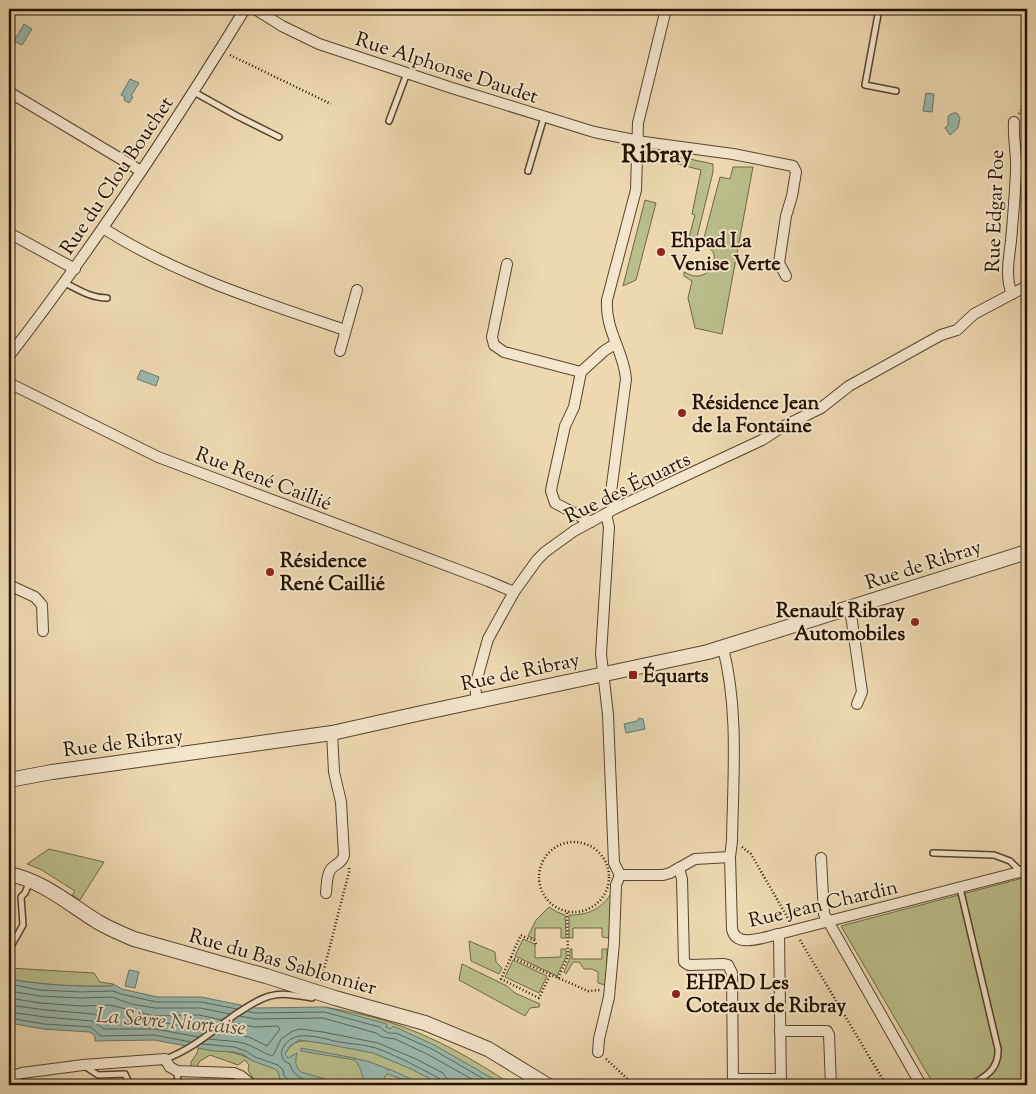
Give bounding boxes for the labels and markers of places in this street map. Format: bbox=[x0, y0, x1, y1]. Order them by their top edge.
place label: Ehpad La Venise Verte bbox=[671, 228, 781, 280]
marker: Ehpad La Venise Verte bbox=[655, 246, 667, 258]
place label: Résidence Jean de la Fontaine bbox=[692, 390, 820, 442]
marker: Résidence Jean de la Fontaine bbox=[676, 407, 688, 419]
place label: Résidence René Caillié bbox=[280, 548, 385, 600]
marker: Résidence René Caillié bbox=[264, 566, 276, 578]
place label: Renault Ribray Automobiles bbox=[776, 598, 905, 650]
marker: Renault Ribray Automobiles bbox=[909, 616, 921, 628]
place label: Équarts bbox=[643, 662, 709, 692]
marker: Équarts bbox=[627, 669, 639, 681]
place label: EHPAD Les Coteaux de Ribray bbox=[686, 970, 846, 1022]
marker: EHPAD Les Coteaux de Ribray bbox=[670, 988, 682, 1000]

